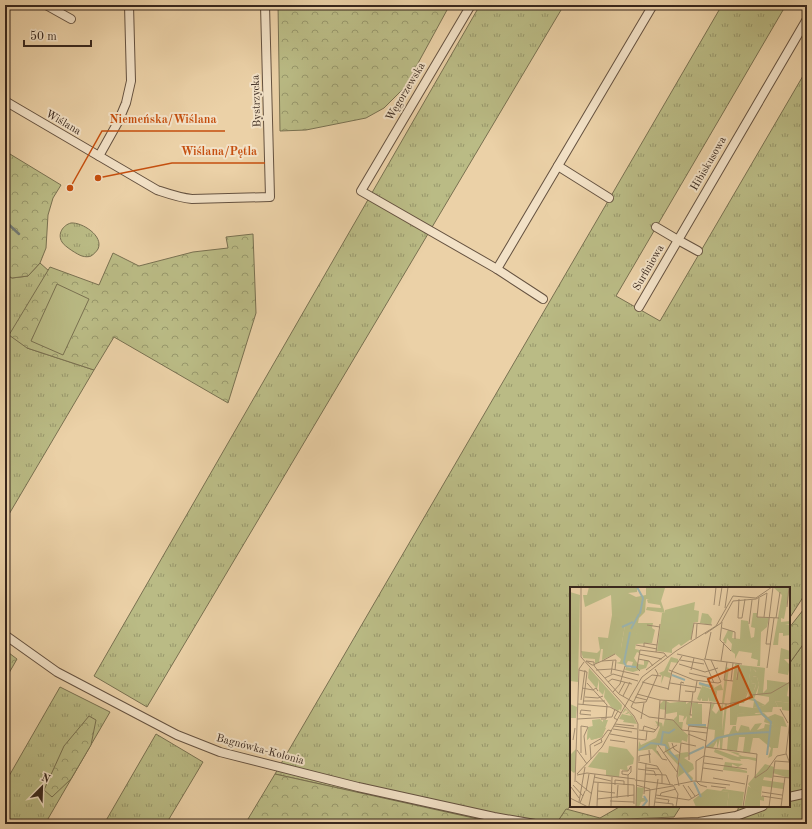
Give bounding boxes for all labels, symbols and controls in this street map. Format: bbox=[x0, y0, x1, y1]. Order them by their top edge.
scale bar bbox=[24, 22, 91, 48]
text: 50 m bbox=[30, 30, 57, 43]
street label: Węgorzewska bbox=[384, 60, 428, 123]
street label: Bystrzycka bbox=[251, 74, 263, 128]
callout: Niemeńska/Wiślana bbox=[102, 107, 225, 131]
street label: Wiślana bbox=[43, 109, 83, 138]
text: Niemeńska/Wiślana bbox=[109, 114, 217, 126]
street label: Hibiskusowa bbox=[689, 135, 729, 193]
callout: Wiślana/Pętla bbox=[172, 139, 265, 163]
text: Wiślana/Pętla bbox=[181, 146, 257, 158]
street label: Surfiniowa bbox=[632, 243, 667, 293]
inset map bbox=[570, 587, 790, 807]
street label: Bagnówka-Kolonia bbox=[215, 733, 306, 767]
north arrow bbox=[22, 767, 62, 807]
text: N bbox=[39, 772, 52, 786]

